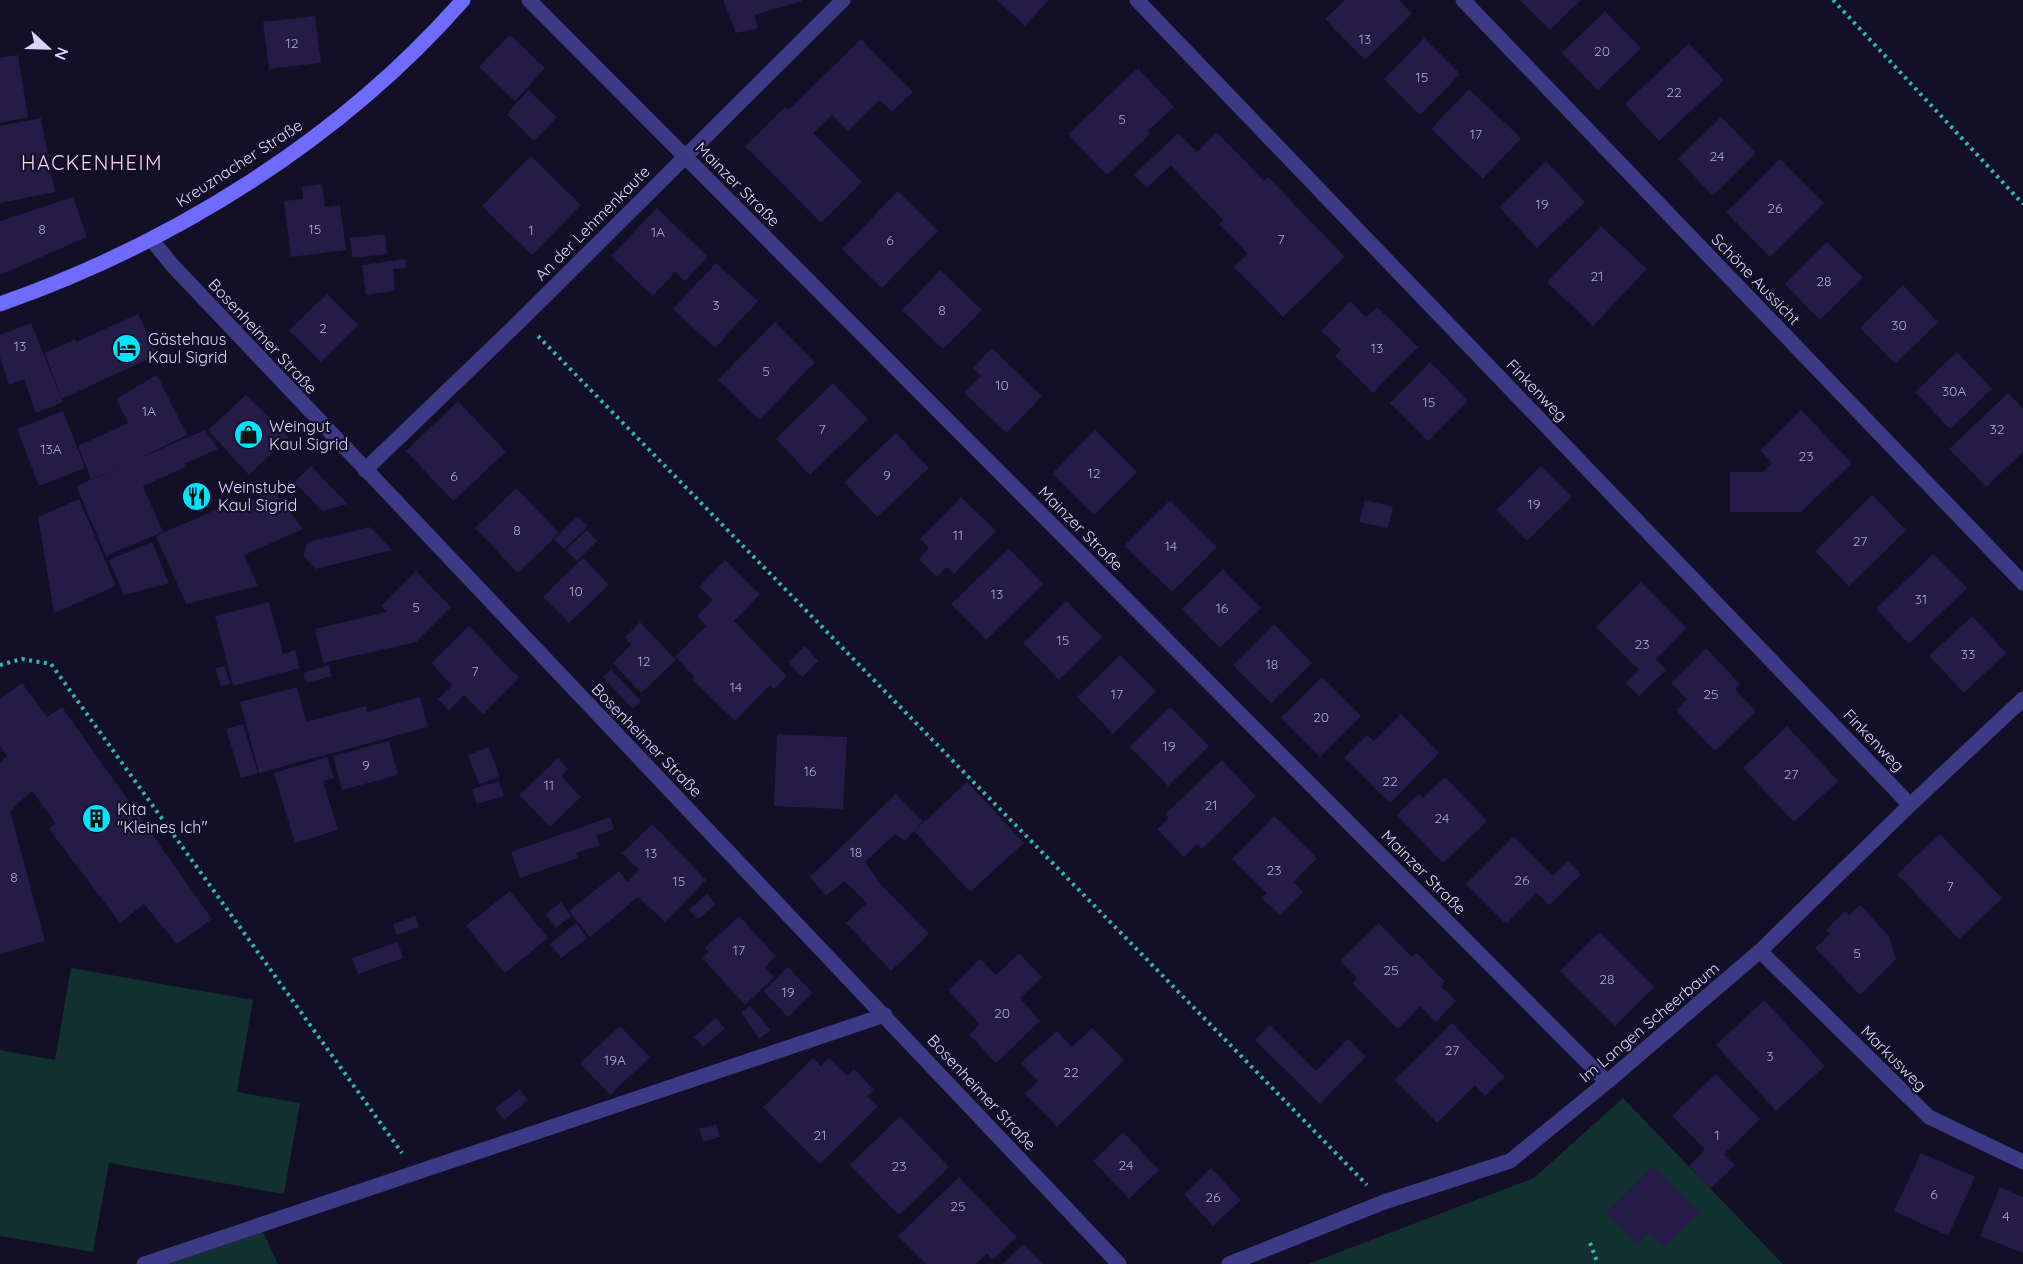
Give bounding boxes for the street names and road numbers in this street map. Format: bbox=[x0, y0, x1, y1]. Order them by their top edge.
street label: Kreuznacher Straße bbox=[172, 115, 306, 211]
street label: Mainzer Straße bbox=[692, 138, 784, 230]
street label: An der Lehmenkaute bbox=[530, 161, 654, 285]
street label: Schöne Aussicht bbox=[1707, 229, 1805, 329]
street label: Bosenheimer Straße bbox=[204, 274, 322, 398]
street label: Finkenweg bbox=[1502, 355, 1572, 425]
street label: Mainzer Straße bbox=[1035, 482, 1127, 574]
street label: Bosenheimer Straße bbox=[588, 679, 706, 801]
street label: Finkenweg bbox=[1839, 705, 1909, 775]
street label: Mainzer Straße bbox=[1378, 826, 1470, 918]
street label: Im Langen Scheerbaum bbox=[1575, 958, 1723, 1086]
street label: Markusweg bbox=[1857, 1021, 1931, 1095]
street label: Bosenheimer Straße bbox=[923, 1030, 1041, 1154]

